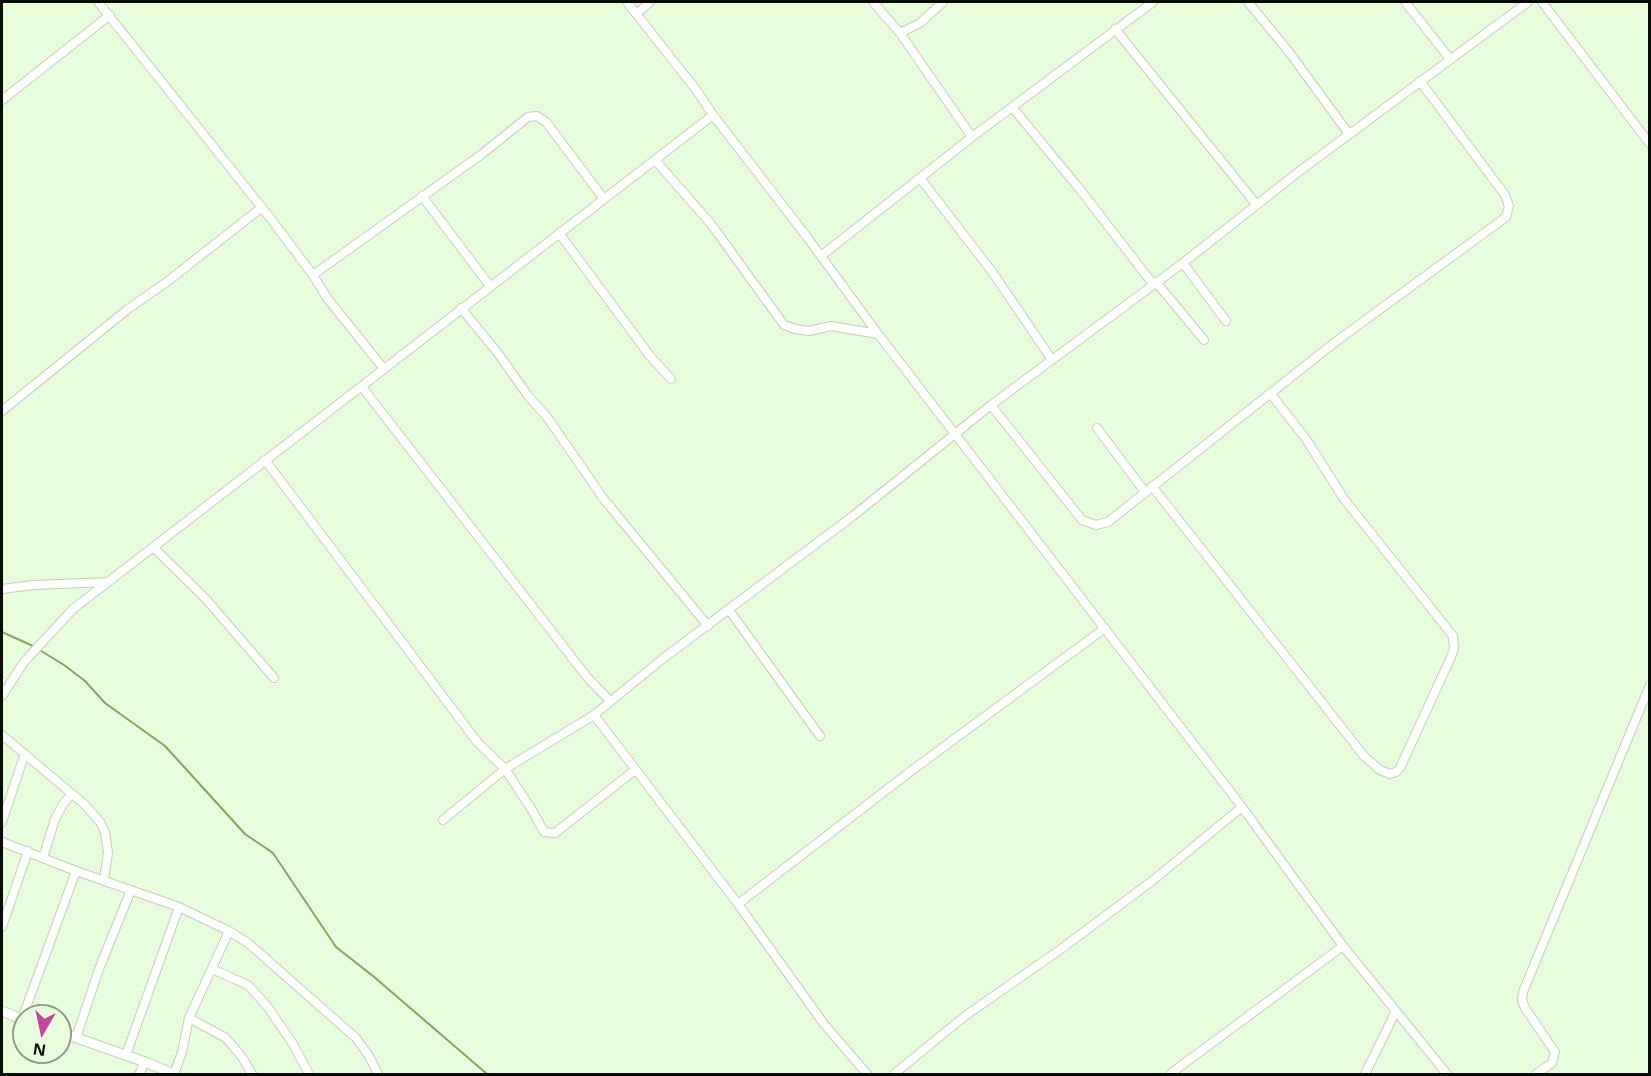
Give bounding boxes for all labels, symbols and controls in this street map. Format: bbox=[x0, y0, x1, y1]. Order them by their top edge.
north arrow bbox=[12, 1004, 72, 1064]
text: N bbox=[31, 1038, 48, 1062]

